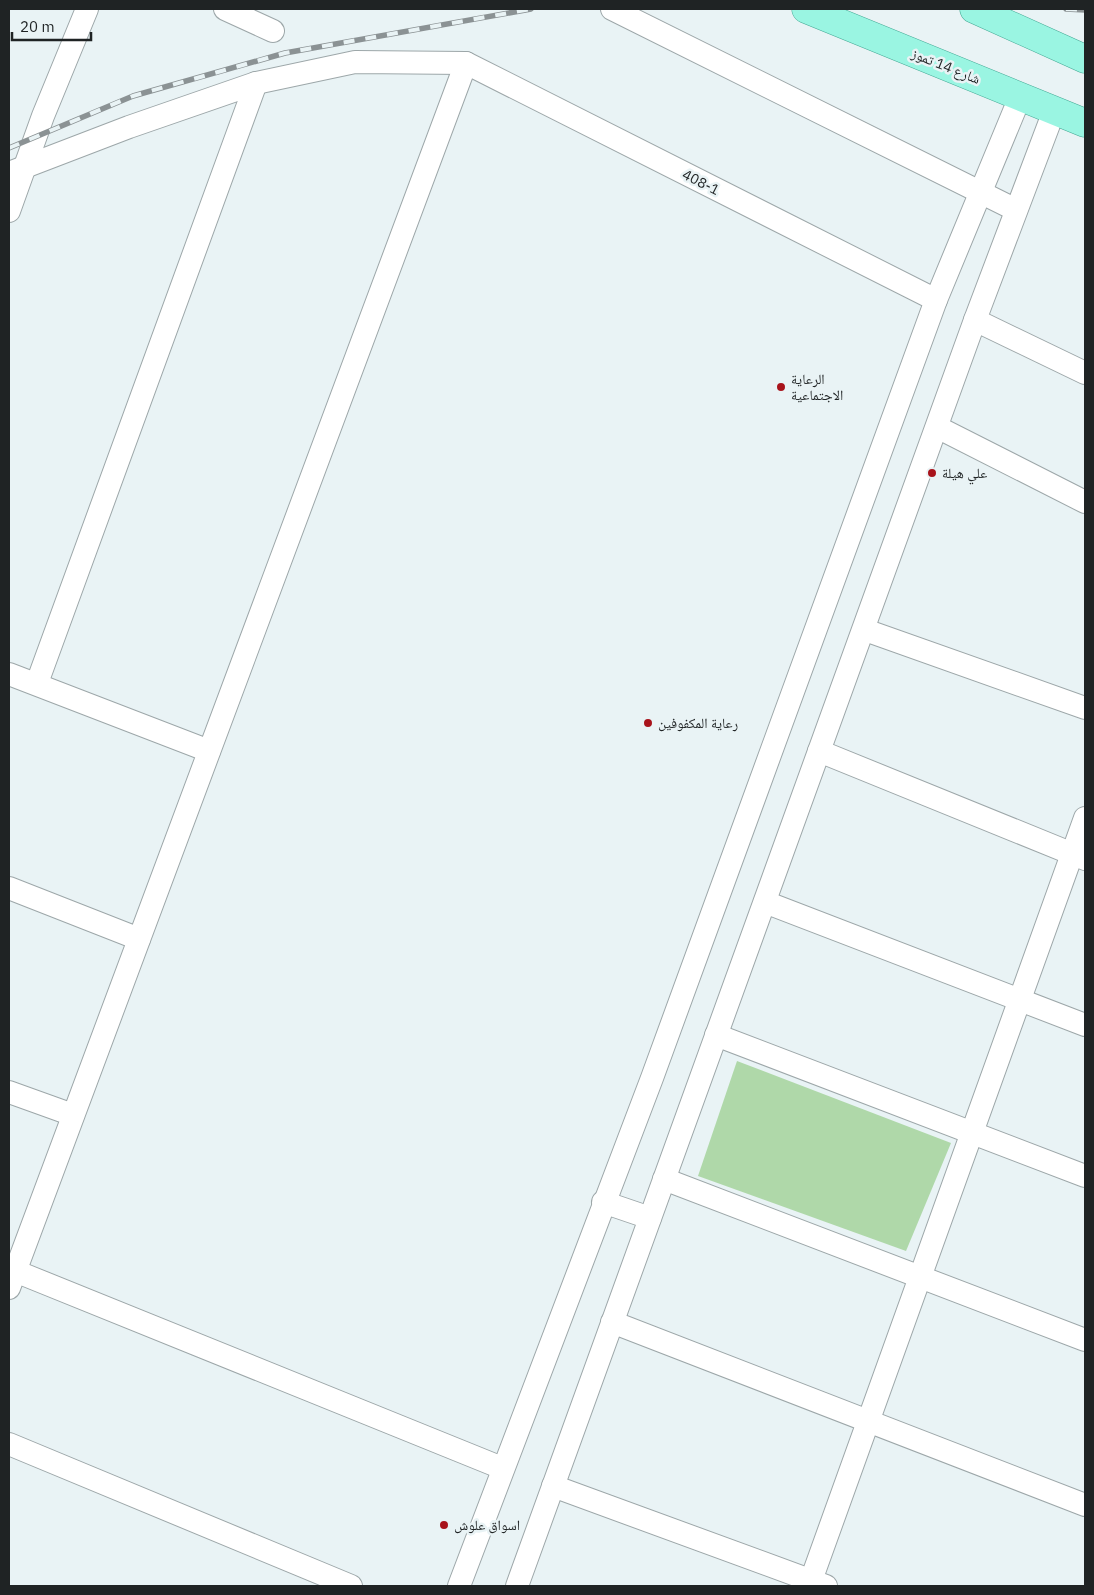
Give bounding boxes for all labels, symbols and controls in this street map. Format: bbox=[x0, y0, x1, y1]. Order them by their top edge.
scale bar bbox=[12, 10, 91, 42]
text: 20 m bbox=[20, 17, 55, 36]
street label: شارع 14 تموز bbox=[908, 44, 983, 89]
street label: 408-1 bbox=[679, 165, 723, 199]
place label: الرعاية الاجتماعية bbox=[791, 370, 843, 404]
marker: الرعاية الاجتماعية bbox=[775, 381, 787, 393]
place label: علي هيلة bbox=[942, 464, 987, 485]
marker: علي هيلة bbox=[926, 467, 938, 479]
place label: رعاية المكفوفين bbox=[658, 714, 738, 732]
marker: رعاية المكفوفين bbox=[642, 717, 654, 729]
place label: اسواق علوش bbox=[454, 1516, 520, 1534]
marker: اسواق علوش bbox=[438, 1519, 450, 1531]

